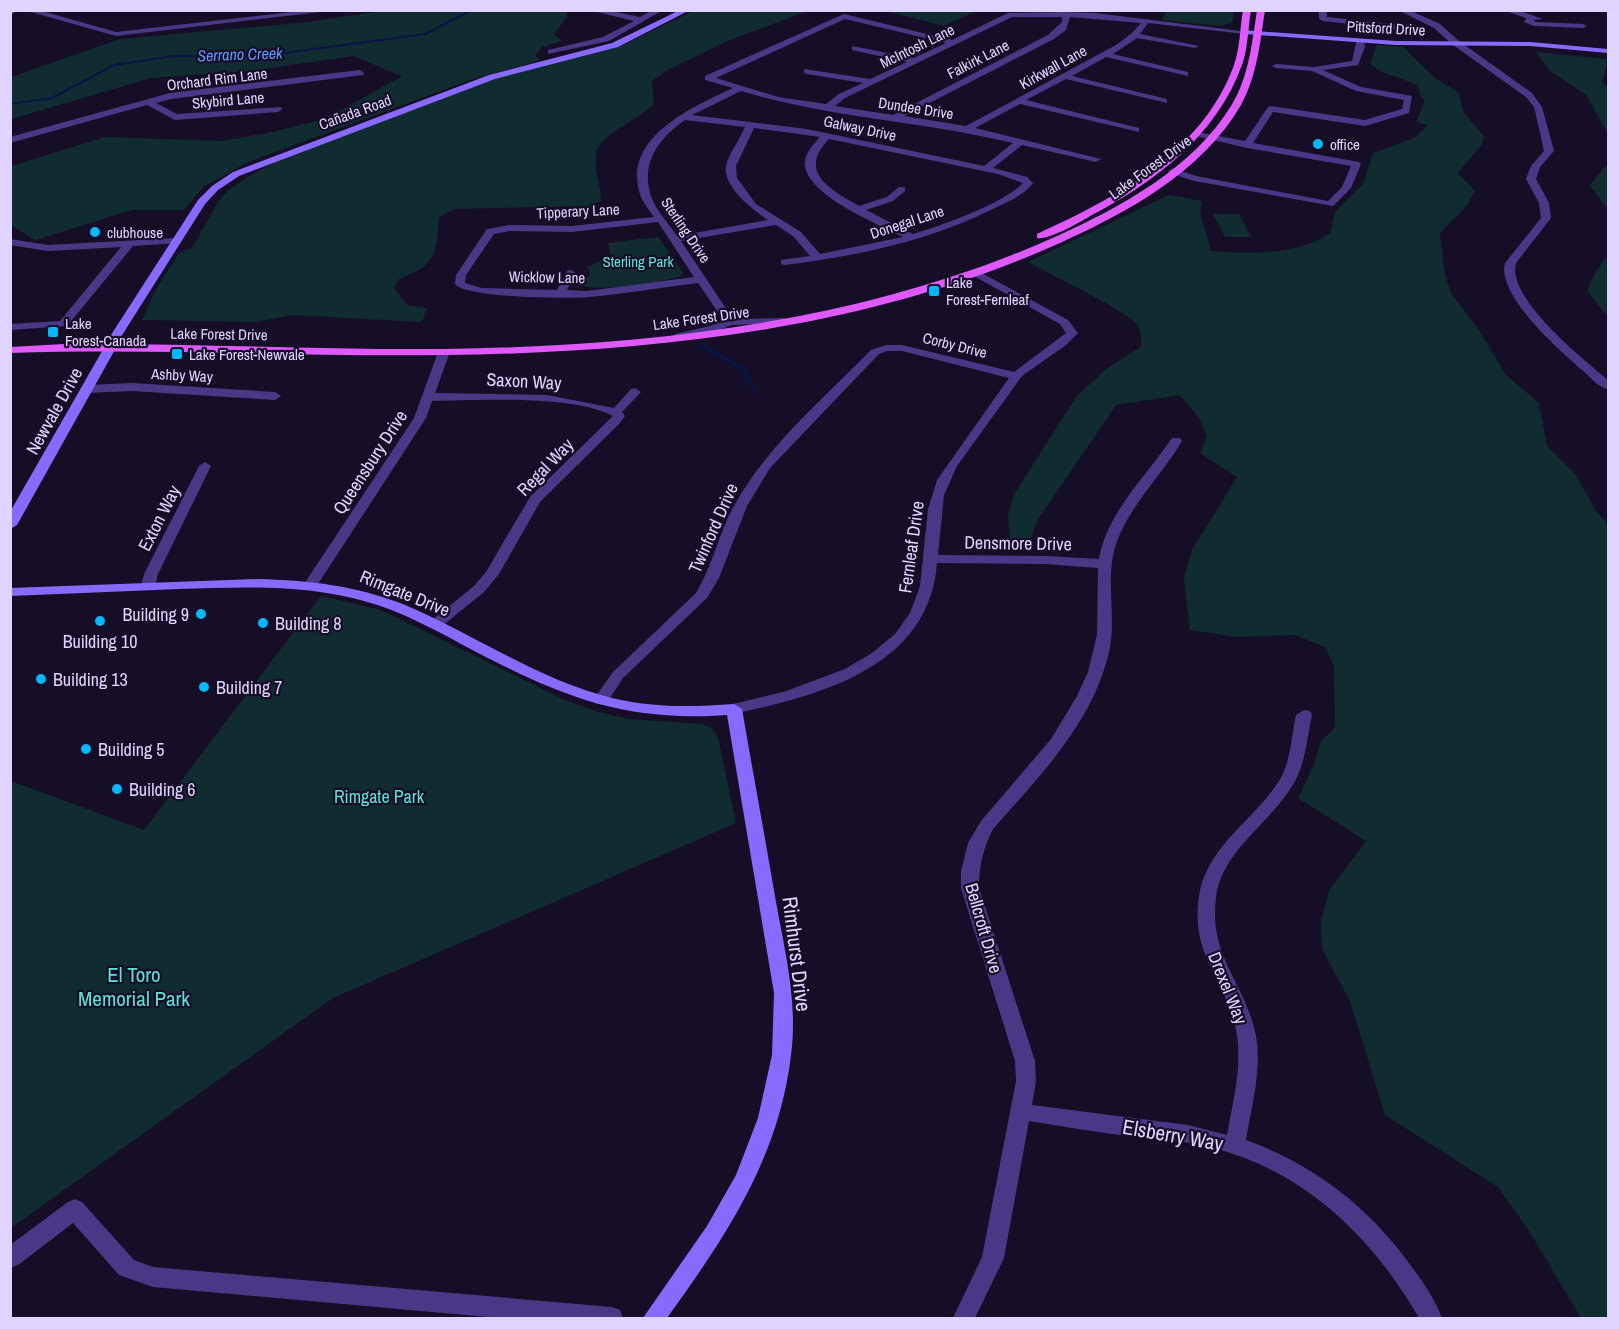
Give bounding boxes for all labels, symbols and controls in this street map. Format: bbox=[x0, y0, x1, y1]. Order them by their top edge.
street label: Pittsford Drive bbox=[1346, 15, 1426, 41]
street label: McIntosh Lane bbox=[876, 19, 958, 73]
street label: Falkirk Lane bbox=[943, 34, 1013, 84]
street label: Kirkwall Lane bbox=[1016, 40, 1091, 94]
water label: Serrano Creek bbox=[197, 42, 283, 66]
street label: Orchard Rim Lane bbox=[166, 62, 269, 96]
street label: Skybird Lane bbox=[191, 86, 265, 114]
street label: Cañada Road bbox=[316, 89, 394, 135]
street label: Dundee Drive bbox=[877, 92, 955, 124]
street label: Galway Drive bbox=[822, 110, 898, 146]
street label: Lake Forest Drive bbox=[1105, 130, 1196, 204]
place label: office bbox=[1330, 134, 1360, 155]
marker: office bbox=[1311, 137, 1325, 151]
street label: Sterling Drive bbox=[656, 193, 716, 267]
street label: Tipperary Lane bbox=[536, 198, 620, 224]
street label: Donegal Lane bbox=[867, 200, 947, 244]
place label: clubhouse bbox=[107, 222, 163, 243]
marker: clubhouse bbox=[88, 225, 102, 239]
park label: Sterling Park bbox=[602, 251, 674, 272]
street label: Wicklow Lane bbox=[509, 266, 586, 288]
place label: Lake Forest-Fernleaf bbox=[946, 272, 1029, 310]
marker: Lake Forest-Fernleaf bbox=[927, 284, 941, 298]
street label: Lake Forest Drive bbox=[651, 301, 751, 335]
place label: Lake Forest-Canada bbox=[65, 313, 147, 351]
street label: Lake Forest Drive bbox=[170, 323, 268, 345]
marker: Lake Forest-Canada bbox=[46, 325, 60, 339]
street label: Corby Drive bbox=[921, 327, 990, 363]
place label: Lake Forest-Newvale bbox=[189, 344, 305, 365]
marker: Lake Forest-Newvale bbox=[170, 347, 184, 361]
street label: Newvale Drive bbox=[20, 363, 88, 459]
street label: Ashby Way bbox=[150, 363, 214, 387]
street label: Saxon Way bbox=[486, 367, 563, 395]
street label: Queensbury Drive bbox=[327, 405, 413, 519]
street label: Regal Way bbox=[511, 432, 579, 501]
street label: Twinford Drive bbox=[682, 479, 744, 577]
street label: Exton Way bbox=[132, 480, 186, 555]
street label: Fernleaf Drive bbox=[892, 499, 930, 595]
street label: Densmore Drive bbox=[964, 530, 1072, 556]
street label: Rimgate Drive bbox=[356, 564, 454, 622]
place label: Building 9 bbox=[123, 602, 189, 627]
marker: Building 9 bbox=[194, 607, 208, 621]
place label: Building 8 bbox=[275, 611, 341, 636]
marker: Building 10 bbox=[93, 614, 107, 628]
marker: Building 8 bbox=[256, 616, 270, 630]
place label: Building 10 bbox=[63, 629, 137, 654]
place label: Building 13 bbox=[53, 667, 128, 692]
marker: Building 13 bbox=[34, 672, 48, 686]
place label: Building 7 bbox=[216, 675, 282, 700]
marker: Building 7 bbox=[197, 680, 211, 694]
place label: Building 5 bbox=[98, 737, 164, 762]
marker: Building 5 bbox=[79, 742, 93, 756]
place label: Building 6 bbox=[129, 777, 195, 802]
marker: Building 6 bbox=[110, 782, 124, 796]
park label: Rimgate Park bbox=[334, 784, 425, 809]
street label: Bellcroft Drive bbox=[959, 880, 1009, 976]
street label: Rimhurst Drive bbox=[776, 895, 818, 1013]
street label: Drexel Way bbox=[1202, 948, 1254, 1028]
park label: El Toro Memorial Park bbox=[78, 960, 190, 1013]
street label: Elsberry Way bbox=[1120, 1112, 1226, 1158]

